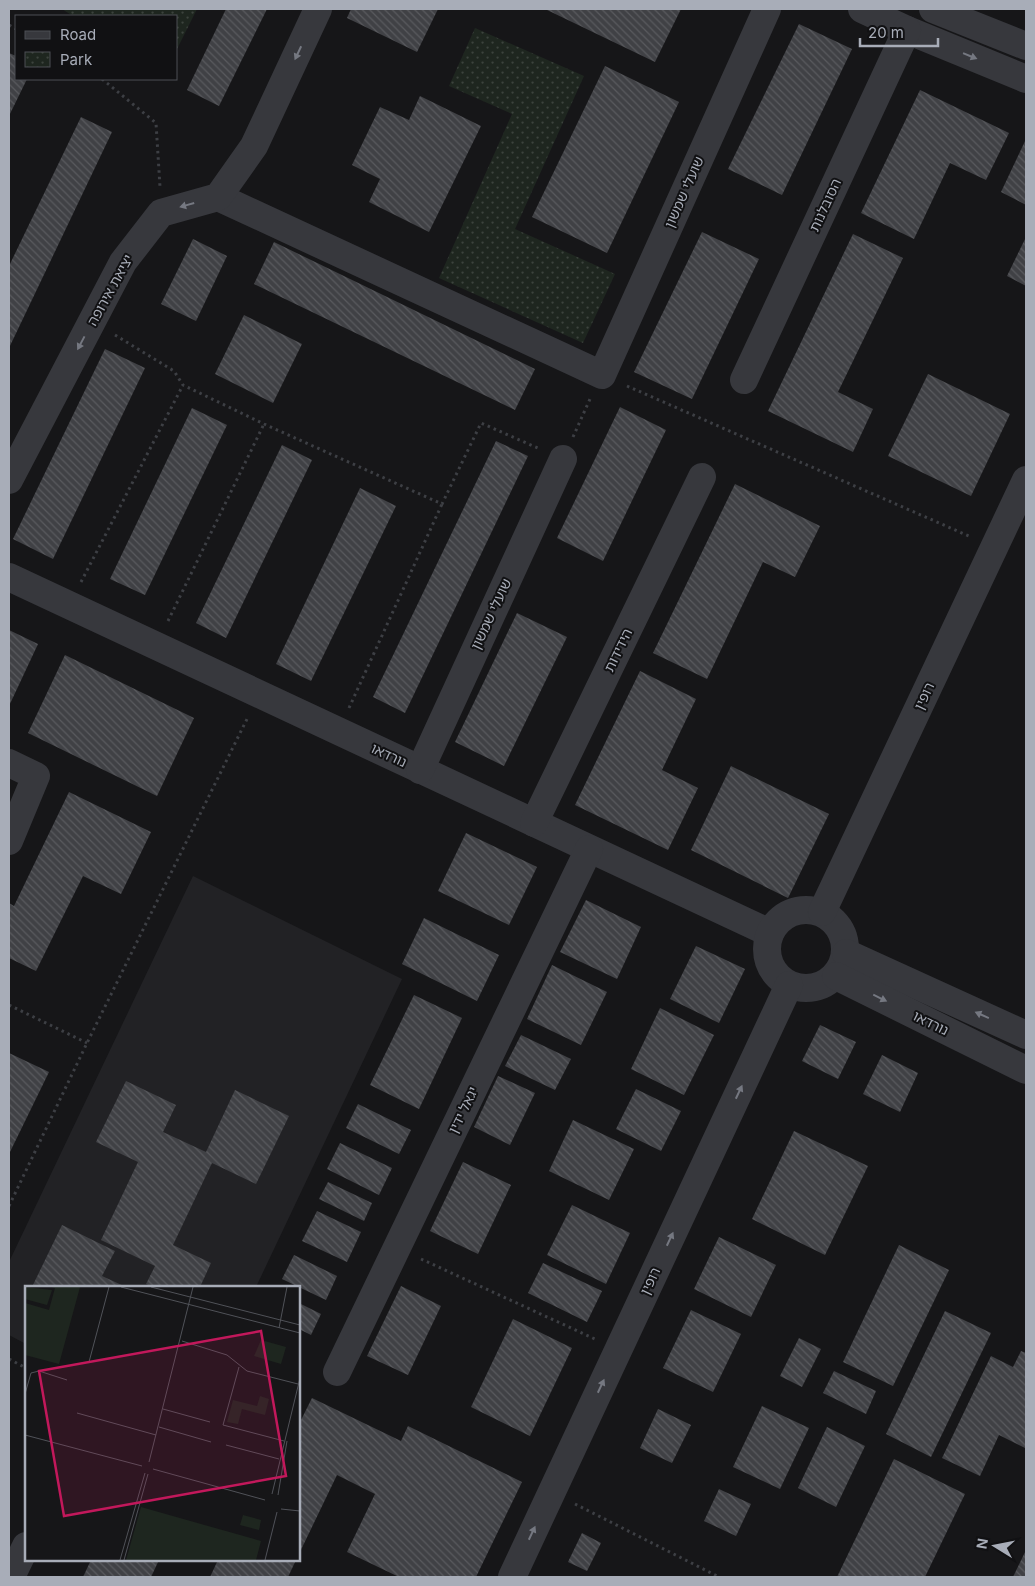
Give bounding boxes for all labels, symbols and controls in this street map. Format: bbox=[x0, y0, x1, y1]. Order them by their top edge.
legend bbox=[15, 15, 178, 80]
scale bar bbox=[860, 15, 938, 47]
text: 20 m bbox=[868, 23, 904, 42]
text: Road bbox=[60, 25, 96, 44]
one-way arrow bbox=[294, 46, 302, 60]
text: Park bbox=[60, 50, 93, 69]
one-way arrow bbox=[963, 53, 978, 60]
street label: שועלי שמשון bbox=[660, 153, 707, 230]
street label: הסובלנות bbox=[805, 176, 844, 234]
one-way arrow bbox=[179, 202, 194, 210]
street label: יציאת אירופה bbox=[83, 251, 136, 328]
one-way arrow bbox=[77, 336, 85, 350]
street label: שועלי שמשון bbox=[467, 575, 514, 652]
street label: הידידות bbox=[600, 625, 635, 674]
street label: רופין bbox=[910, 679, 937, 712]
street label: נורדאו bbox=[369, 739, 410, 770]
one-way arrow bbox=[873, 994, 887, 1002]
street label: נורדאו bbox=[911, 1007, 952, 1038]
one-way arrow bbox=[975, 1010, 989, 1018]
street label: יגאל ידין bbox=[444, 1084, 481, 1136]
one-way arrow bbox=[735, 1085, 743, 1099]
one-way arrow bbox=[667, 1232, 675, 1246]
street label: רופין bbox=[636, 1264, 663, 1297]
inset map bbox=[25, 1286, 300, 1561]
one-way arrow bbox=[598, 1379, 606, 1393]
north arrow bbox=[970, 1521, 1020, 1571]
one-way arrow bbox=[529, 1526, 537, 1540]
text: N bbox=[972, 1537, 991, 1550]

